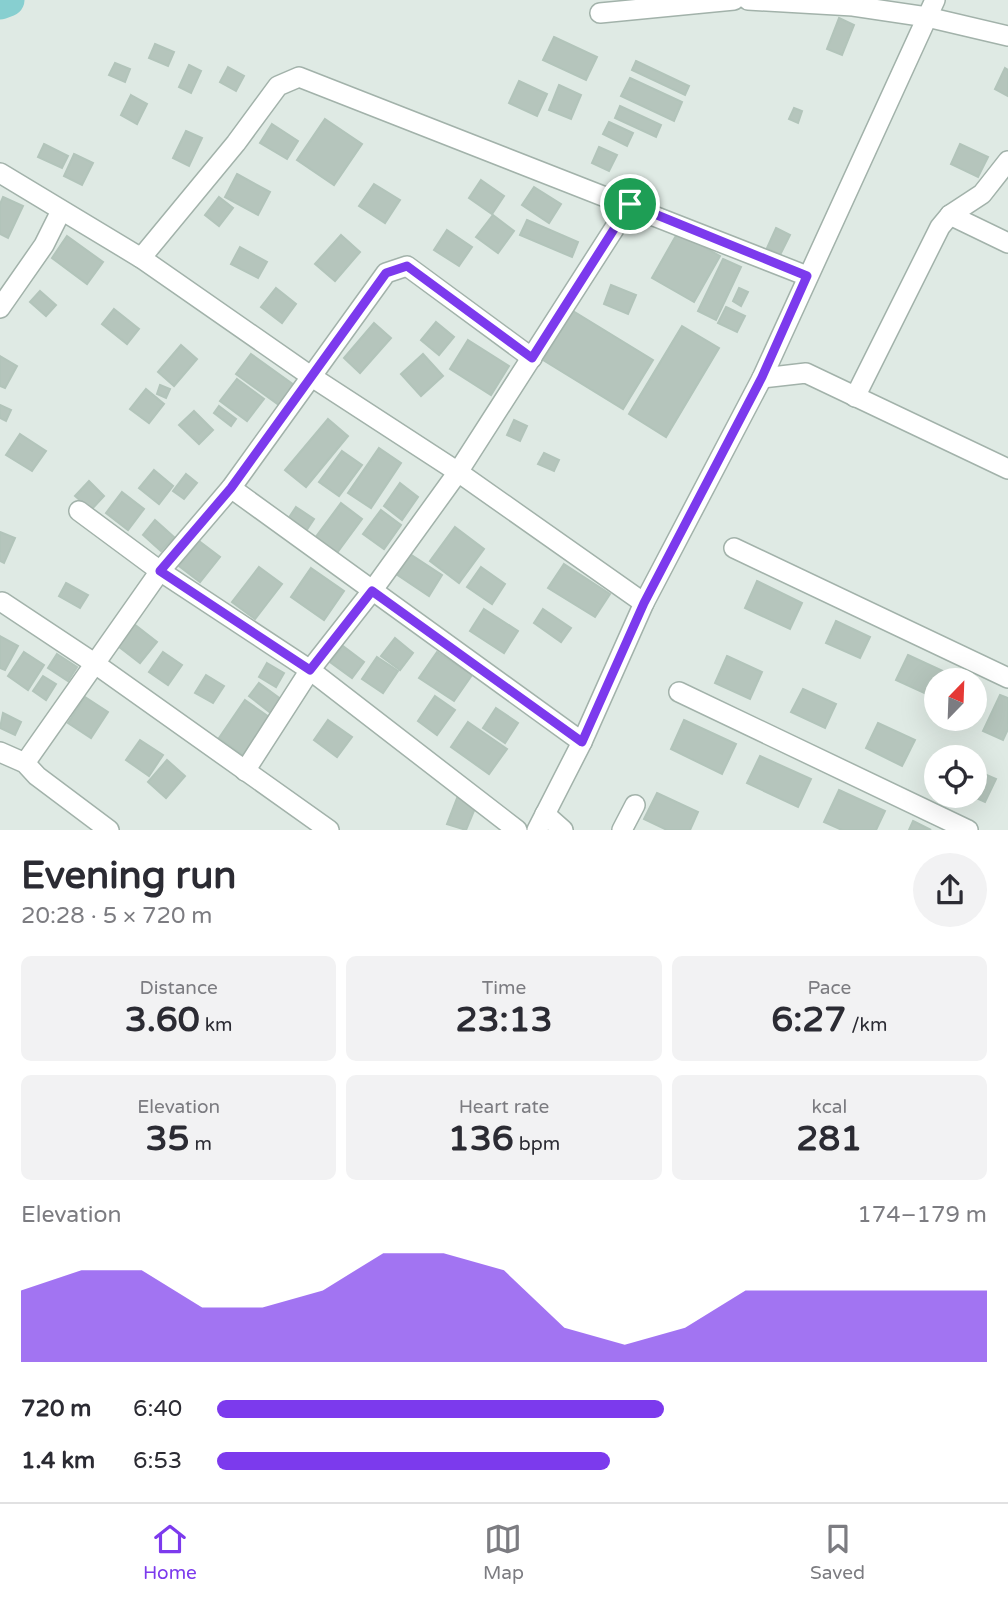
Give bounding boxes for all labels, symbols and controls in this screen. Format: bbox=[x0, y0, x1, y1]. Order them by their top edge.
pin bbox=[600, 174, 660, 234]
icon: arrive bbox=[611, 185, 649, 223]
north arrow bbox=[924, 668, 987, 732]
map controls bbox=[924, 668, 987, 808]
button: locate bbox=[924, 745, 987, 808]
text: Evening run bbox=[21, 853, 236, 899]
button: share bbox=[913, 853, 987, 927]
text: 20:28 · 5 × 720 m bbox=[21, 902, 212, 930]
text: Distance bbox=[140, 977, 218, 999]
text: Time bbox=[482, 977, 526, 999]
text: Pace bbox=[807, 977, 851, 999]
text: 3.60 bbox=[125, 999, 200, 1041]
text: 23:13 bbox=[455, 999, 553, 1041]
text: 6:27 bbox=[771, 999, 846, 1041]
text: km bbox=[200, 1014, 233, 1036]
text: /km bbox=[846, 1014, 887, 1036]
text: Elevation bbox=[137, 1096, 220, 1118]
text: Heart rate bbox=[459, 1096, 549, 1118]
text: kcal bbox=[811, 1096, 847, 1118]
text: 35 bbox=[145, 1118, 189, 1160]
text: 136 bbox=[448, 1118, 514, 1160]
text: 281 bbox=[796, 1118, 862, 1160]
text: m bbox=[189, 1133, 212, 1155]
text: bpm bbox=[514, 1133, 560, 1155]
text: Elevation bbox=[21, 1201, 122, 1229]
text: 174–179 m bbox=[857, 1201, 987, 1229]
text: 720 m bbox=[21, 1395, 91, 1423]
text: 6:40 bbox=[133, 1395, 182, 1423]
text: 1.4 km bbox=[21, 1447, 95, 1475]
text: 6:53 bbox=[133, 1447, 182, 1475]
tab: Home bbox=[143, 1520, 197, 1584]
tab: Map bbox=[483, 1520, 524, 1584]
tab: Saved bbox=[810, 1520, 865, 1584]

